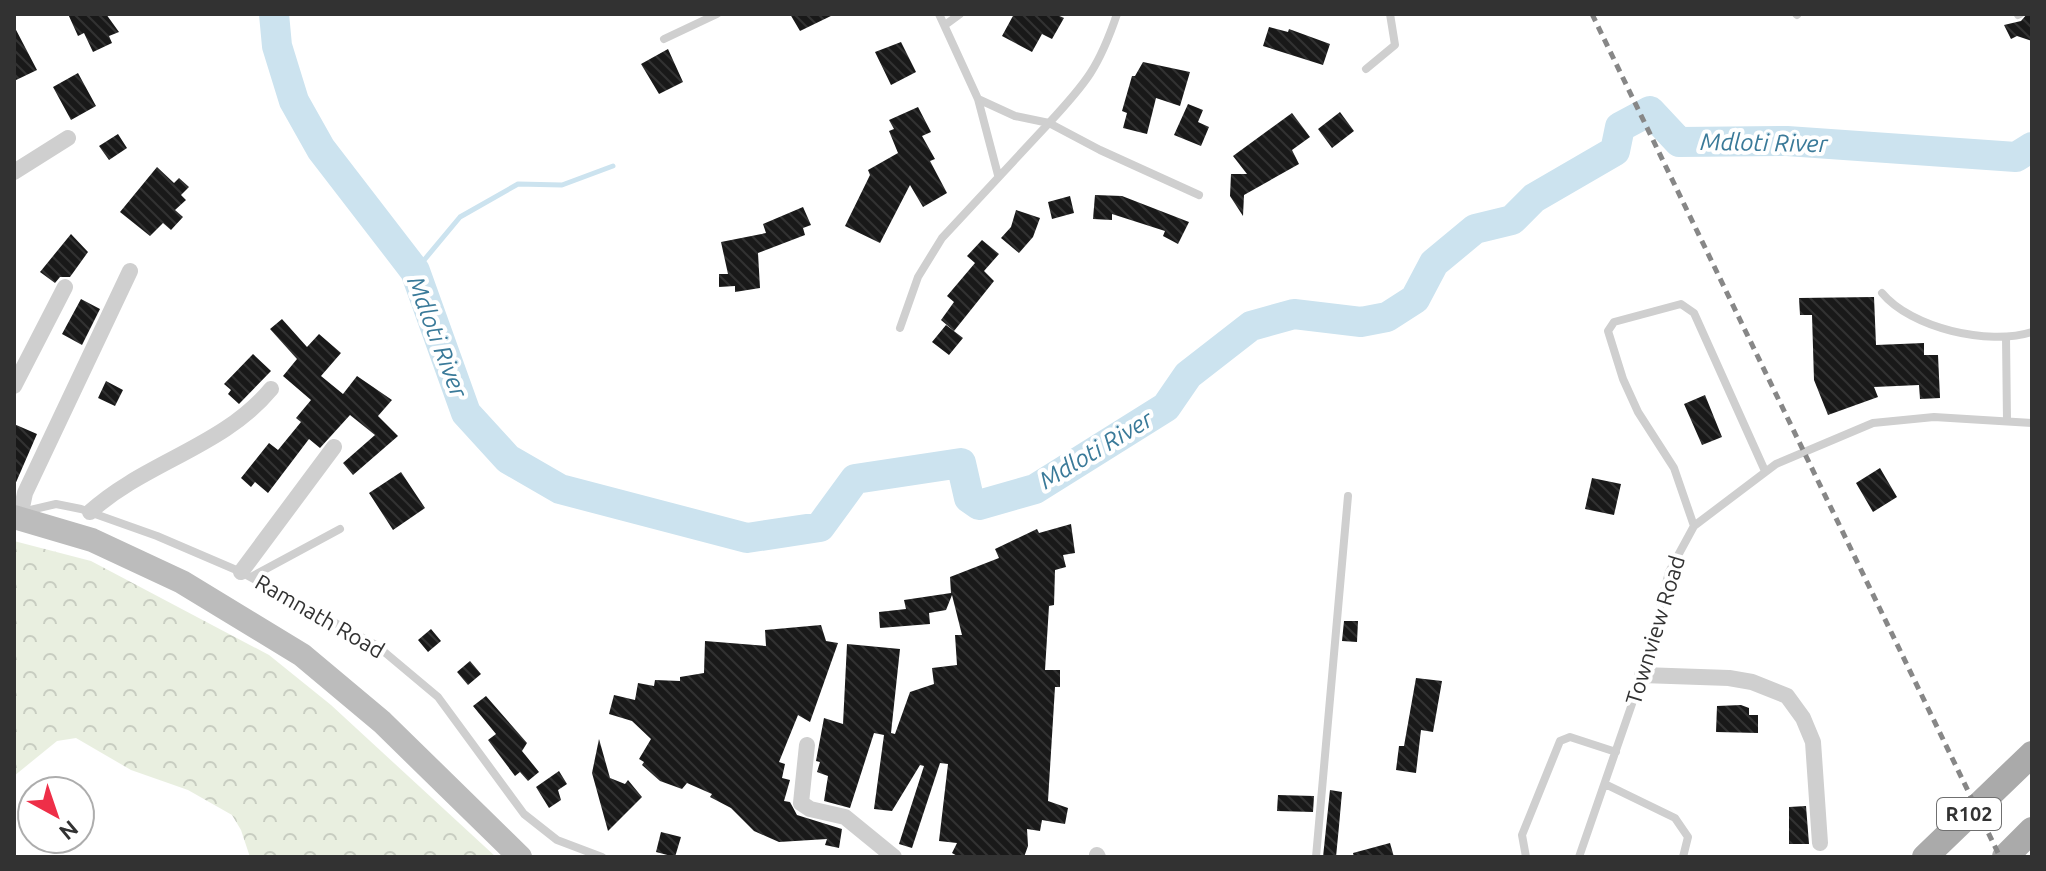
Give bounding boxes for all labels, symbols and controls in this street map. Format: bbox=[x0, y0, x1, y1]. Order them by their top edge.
water label: Mdloti River bbox=[1700, 128, 1829, 157]
water label: Mdloti River bbox=[402, 272, 473, 402]
water label: Mdloti River bbox=[1034, 405, 1158, 494]
street label: Townview Road bbox=[1620, 552, 1689, 707]
street label: Ramnath Road bbox=[251, 569, 389, 663]
north arrow bbox=[16, 775, 96, 855]
road number: R102 bbox=[1937, 798, 2001, 830]
text: N bbox=[55, 816, 84, 846]

